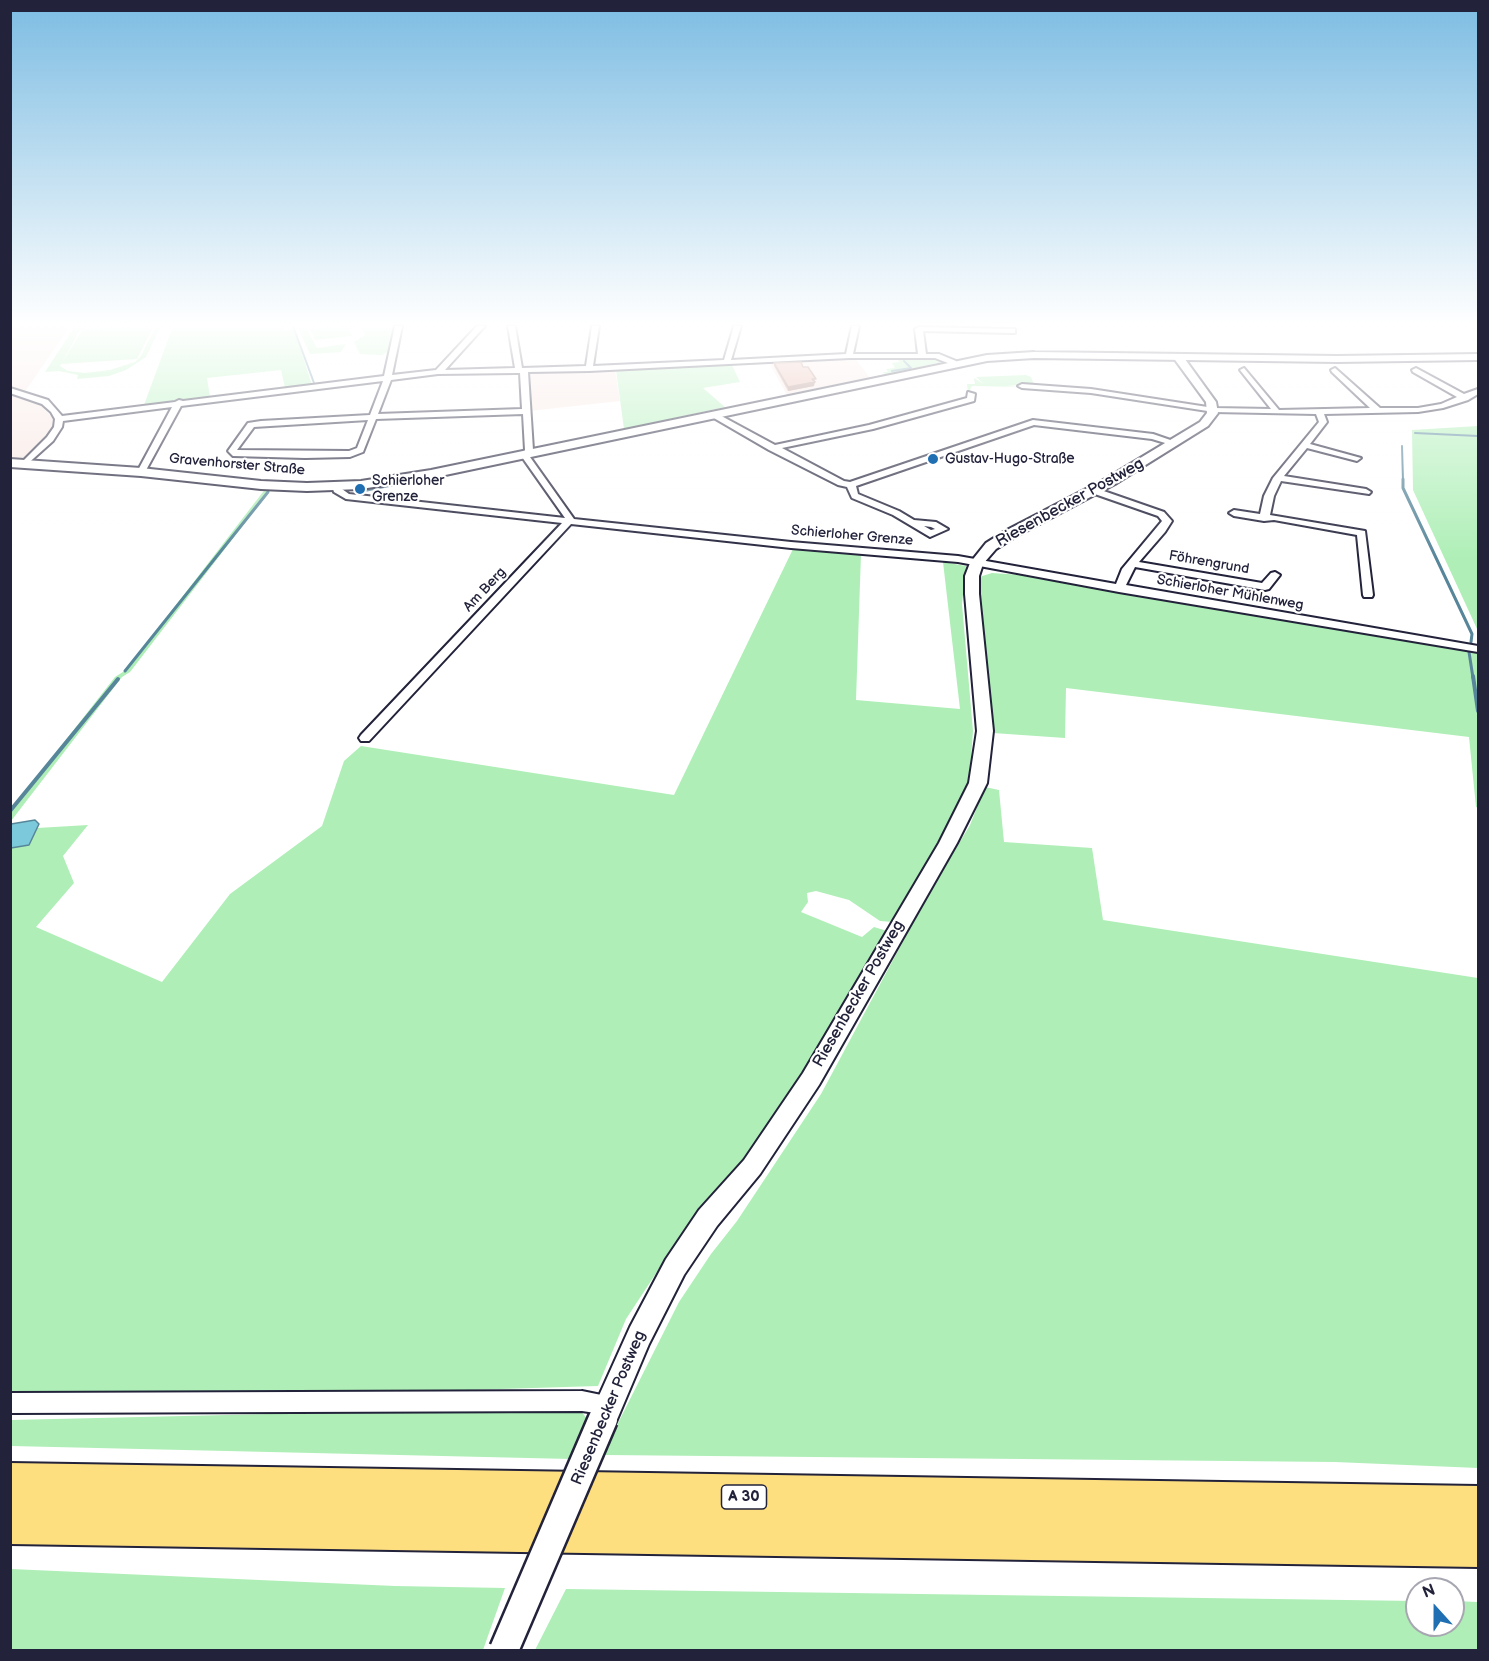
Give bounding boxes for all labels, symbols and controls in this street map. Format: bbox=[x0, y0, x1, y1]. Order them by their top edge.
street label: Gravenhorster Straße bbox=[168, 451, 306, 479]
place label: Gustav-Hugo-Straße bbox=[945, 451, 1075, 467]
marker: Gustav-Hugo-Straße bbox=[926, 452, 940, 466]
street label: Riesenbecker Postweg bbox=[993, 454, 1147, 552]
place label: Schierloher Grenze bbox=[372, 473, 444, 506]
marker: Schierloher Grenze bbox=[353, 482, 367, 496]
street label: Schierloher Grenze bbox=[790, 522, 914, 550]
street label: Föhrengrund bbox=[1167, 548, 1251, 578]
street label: Am Berg bbox=[460, 564, 510, 616]
street label: Schierloher Mühlenweg bbox=[1155, 572, 1305, 614]
street label: Riesenbecker Postweg bbox=[809, 917, 909, 1071]
street label: Riesenbecker Postweg bbox=[568, 1328, 650, 1488]
road number: A 30 bbox=[722, 1485, 766, 1509]
north arrow bbox=[1405, 1577, 1465, 1637]
text: N bbox=[1420, 1581, 1438, 1603]

